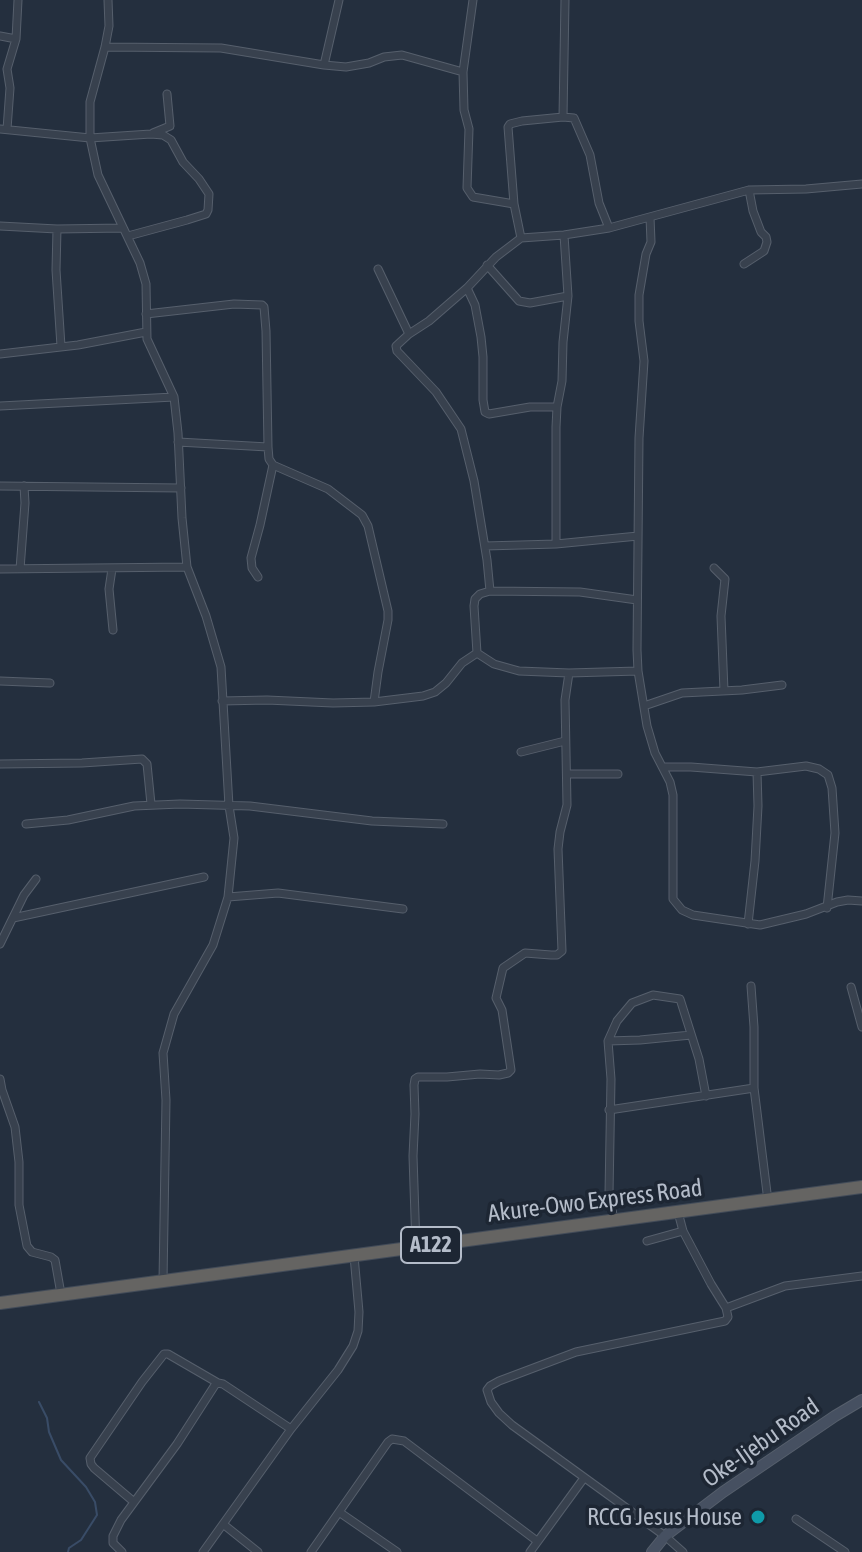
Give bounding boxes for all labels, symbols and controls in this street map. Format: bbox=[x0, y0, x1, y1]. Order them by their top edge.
street label: Akure-Owo Express Road bbox=[486, 1174, 704, 1228]
road number: A122 bbox=[401, 1227, 461, 1263]
street label: Oke-Ijebu Road bbox=[697, 1392, 825, 1494]
place label: RCCG Jesus House bbox=[587, 1503, 742, 1531]
marker: RCCG Jesus House bbox=[749, 1508, 767, 1526]

